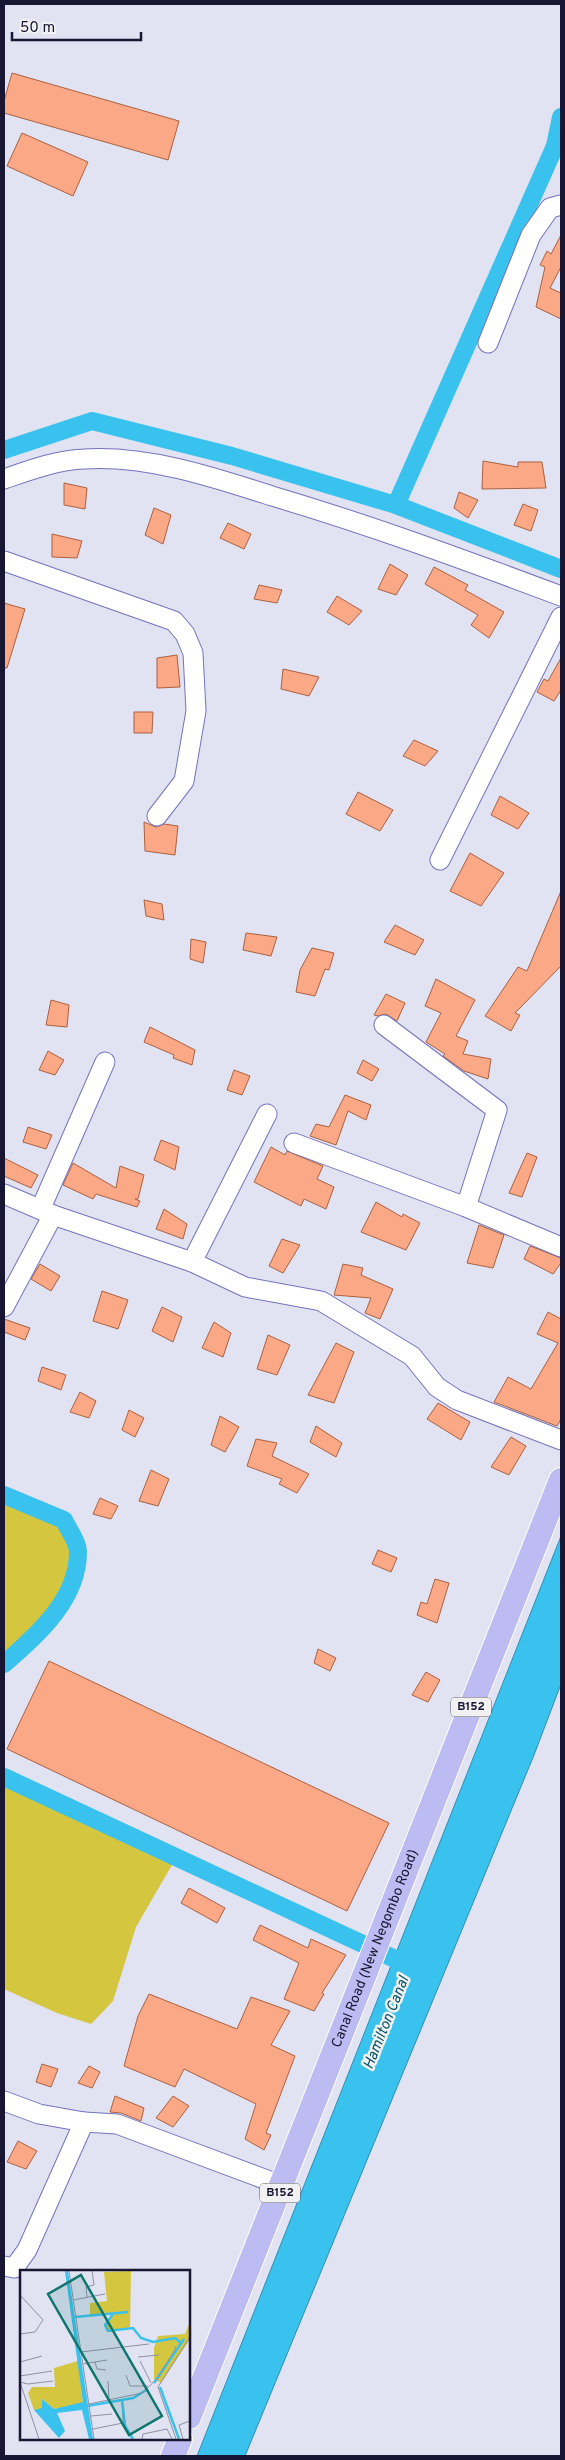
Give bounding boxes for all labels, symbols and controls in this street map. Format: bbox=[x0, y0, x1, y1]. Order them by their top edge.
scale bar bbox=[12, 10, 141, 42]
text: 50 m bbox=[20, 19, 55, 38]
road number: B152 bbox=[451, 1698, 491, 1716]
street label: Canal Road (New Negombo Road) bbox=[328, 1847, 422, 2050]
water label: Hamilton Canal bbox=[360, 1973, 415, 2072]
road number: B152 bbox=[260, 2184, 300, 2202]
inset map bbox=[20, 2270, 190, 2440]

